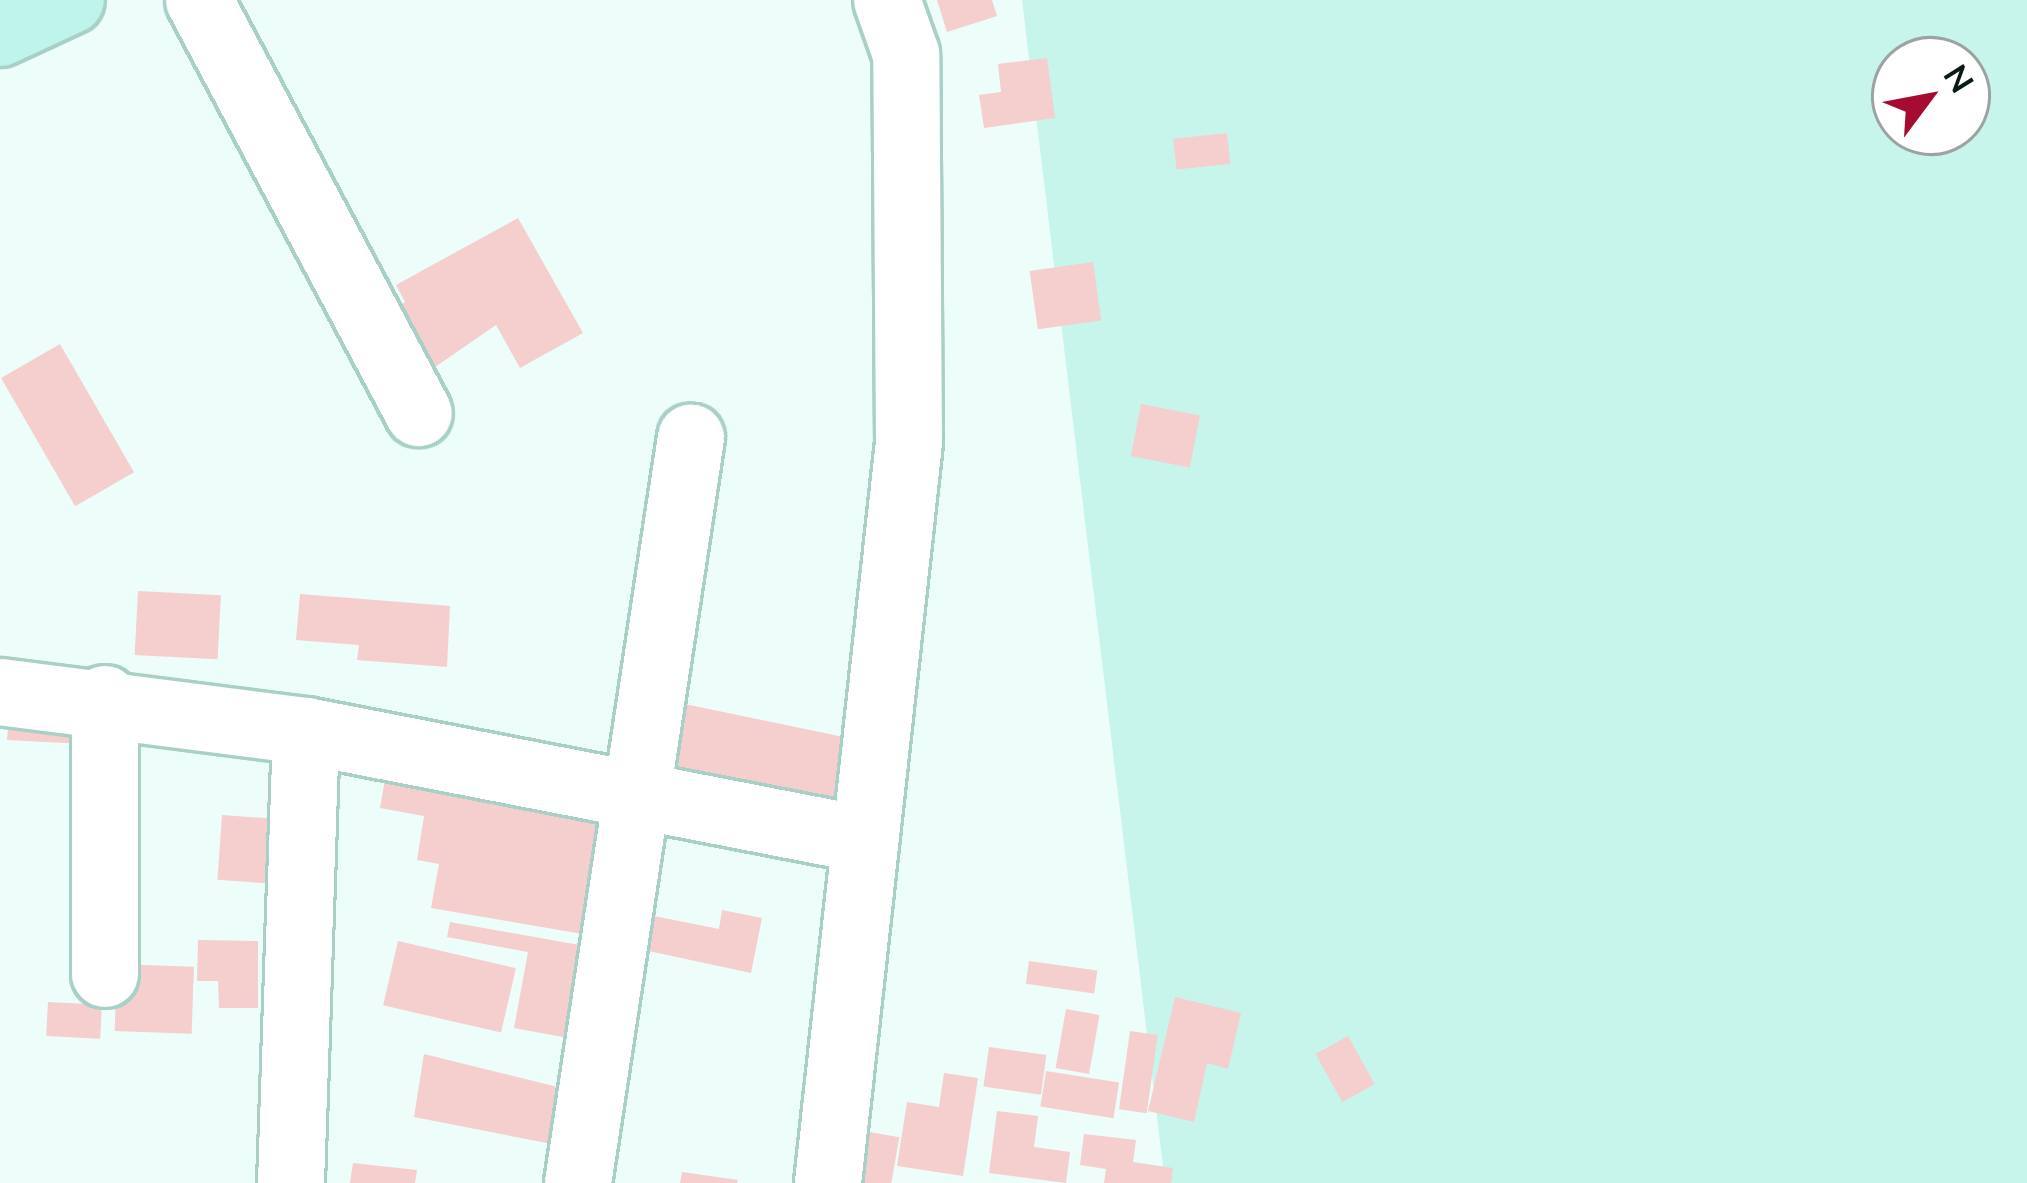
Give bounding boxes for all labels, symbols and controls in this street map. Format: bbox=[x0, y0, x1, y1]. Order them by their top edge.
north arrow bbox=[1871, 36, 1991, 156]
text: N bbox=[1935, 57, 1983, 100]

